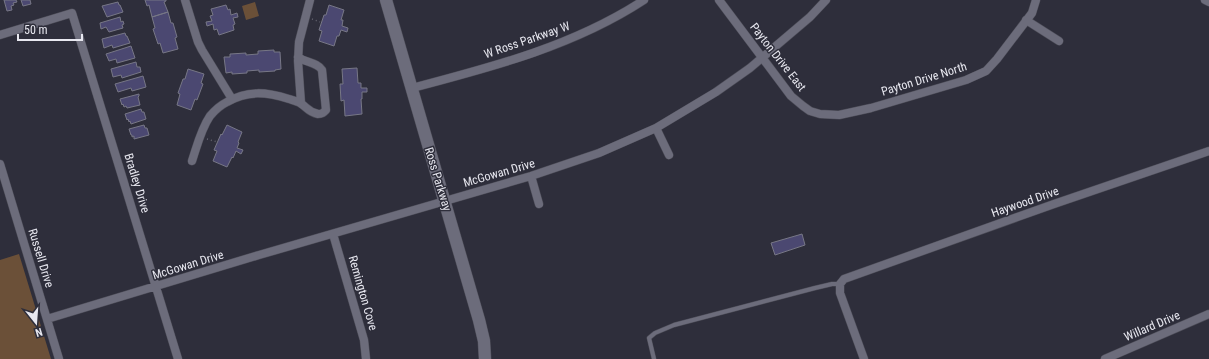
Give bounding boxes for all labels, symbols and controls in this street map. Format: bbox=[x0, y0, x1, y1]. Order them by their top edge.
scale bar bbox=[18, 16, 82, 42]
street label: W Ross Parkway W bbox=[482, 19, 572, 61]
street label: Payton Drive East bbox=[747, 20, 809, 94]
text: 50 m bbox=[24, 23, 48, 37]
street label: Payton Drive North bbox=[880, 59, 969, 99]
street label: Ross Parkway bbox=[422, 145, 454, 213]
street label: Bradley Drive bbox=[121, 151, 153, 215]
street label: McGowan Drive bbox=[462, 156, 537, 190]
street label: Haywood Drive bbox=[989, 184, 1061, 220]
street label: Russell Drive bbox=[25, 227, 57, 290]
street label: McGowan Drive bbox=[151, 247, 226, 282]
street label: Remington Cove bbox=[346, 254, 380, 332]
north arrow bbox=[16, 303, 56, 343]
street label: Willard Drive bbox=[1122, 308, 1182, 344]
text: N bbox=[33, 325, 44, 339]

